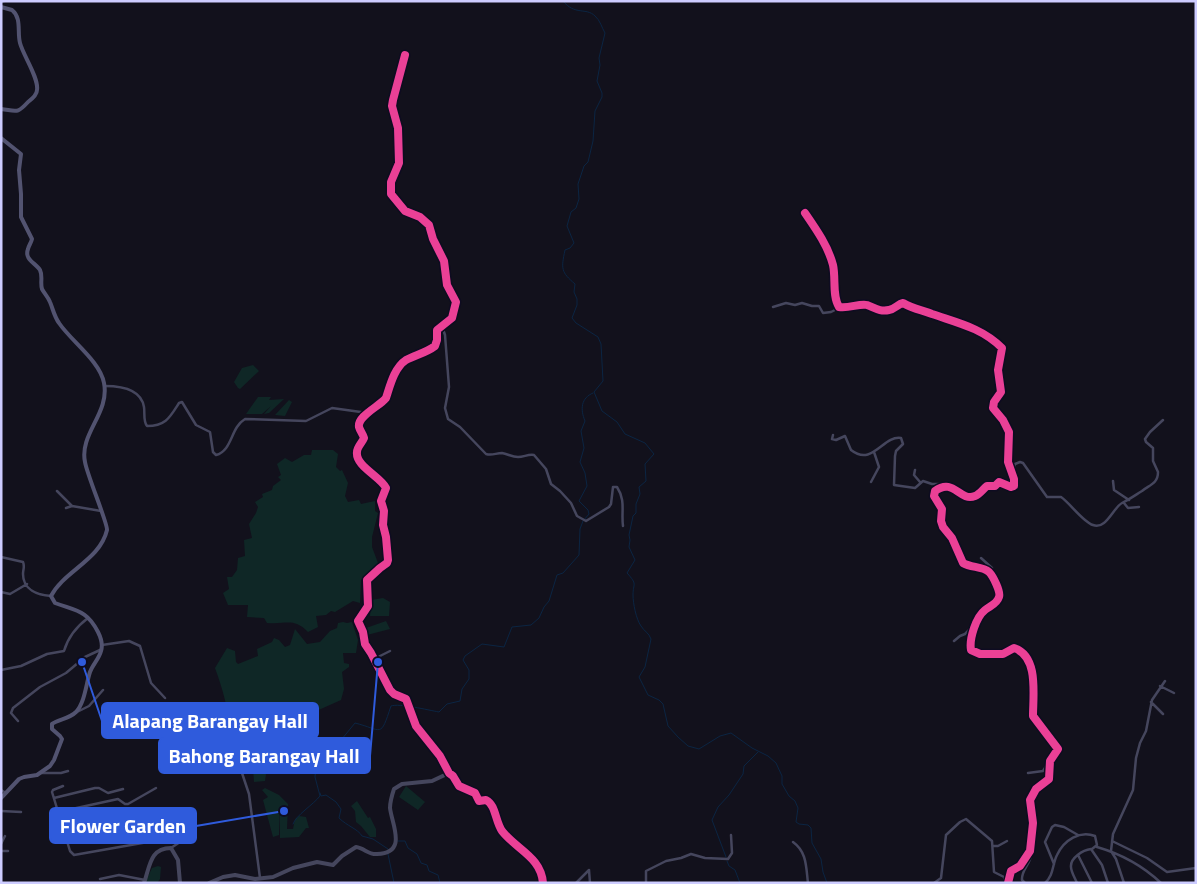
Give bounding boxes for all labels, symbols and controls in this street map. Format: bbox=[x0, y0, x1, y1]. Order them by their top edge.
callout: Alapang Barangay Hall bbox=[102, 703, 318, 738]
text: Alapang Barangay Hall bbox=[112, 705, 308, 736]
callout: Bahong Barangay Hall bbox=[159, 738, 370, 773]
text: Bahong Barangay Hall bbox=[168, 740, 360, 771]
callout: Flower Garden bbox=[50, 808, 196, 843]
text: Flower Garden bbox=[60, 810, 186, 841]

